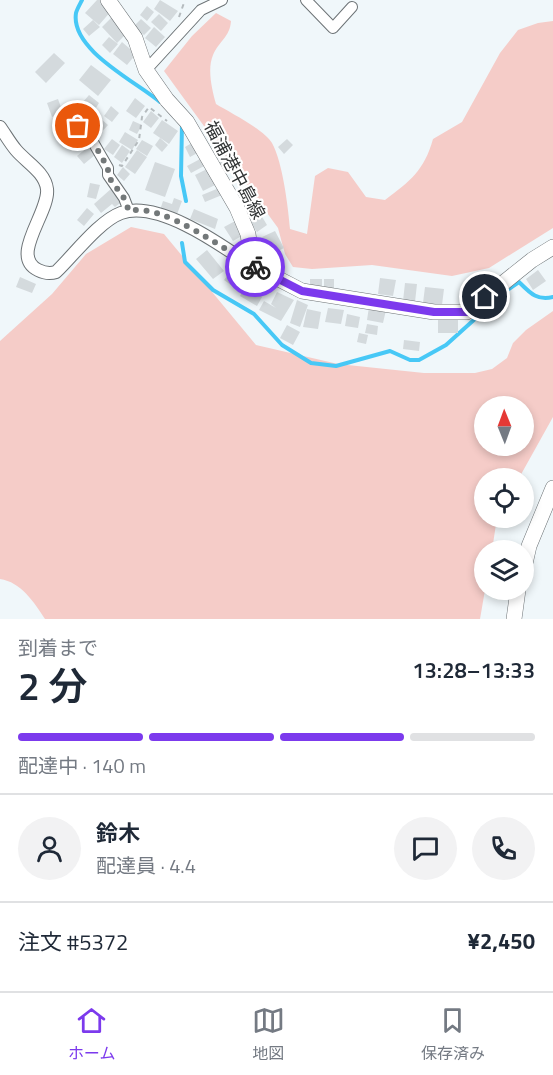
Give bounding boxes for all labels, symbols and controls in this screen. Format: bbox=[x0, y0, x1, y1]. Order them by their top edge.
pin bbox=[52, 100, 103, 151]
icon: bag bbox=[61, 109, 94, 142]
street label: 福浦港中島線 bbox=[198, 116, 272, 224]
courier bbox=[225, 237, 285, 297]
icon: bike bbox=[239, 251, 272, 284]
pin bbox=[459, 271, 510, 322]
icon: home bbox=[468, 280, 501, 313]
north arrow bbox=[474, 396, 534, 456]
map controls bbox=[474, 396, 534, 600]
button: locate bbox=[474, 468, 534, 528]
button: layers bbox=[474, 540, 534, 600]
text: 到着まで bbox=[18, 632, 98, 663]
text: 13:28–13:33 bbox=[412, 653, 535, 687]
text: 2 分 bbox=[18, 656, 87, 715]
text: 配達中 · 140 m bbox=[18, 750, 146, 781]
text: 鈴木 bbox=[96, 816, 140, 850]
button: person bbox=[18, 817, 81, 880]
button: chat bbox=[394, 817, 457, 880]
button: phone bbox=[472, 817, 535, 880]
text: 配達員 · 4.4 bbox=[96, 850, 196, 881]
text: ¥2,450 bbox=[468, 924, 535, 958]
text: 注文 #5372 bbox=[18, 925, 128, 959]
tab: ホーム bbox=[68, 1004, 116, 1065]
tab: 地図 bbox=[252, 1004, 285, 1065]
tab: 保存済み bbox=[421, 1004, 485, 1065]

